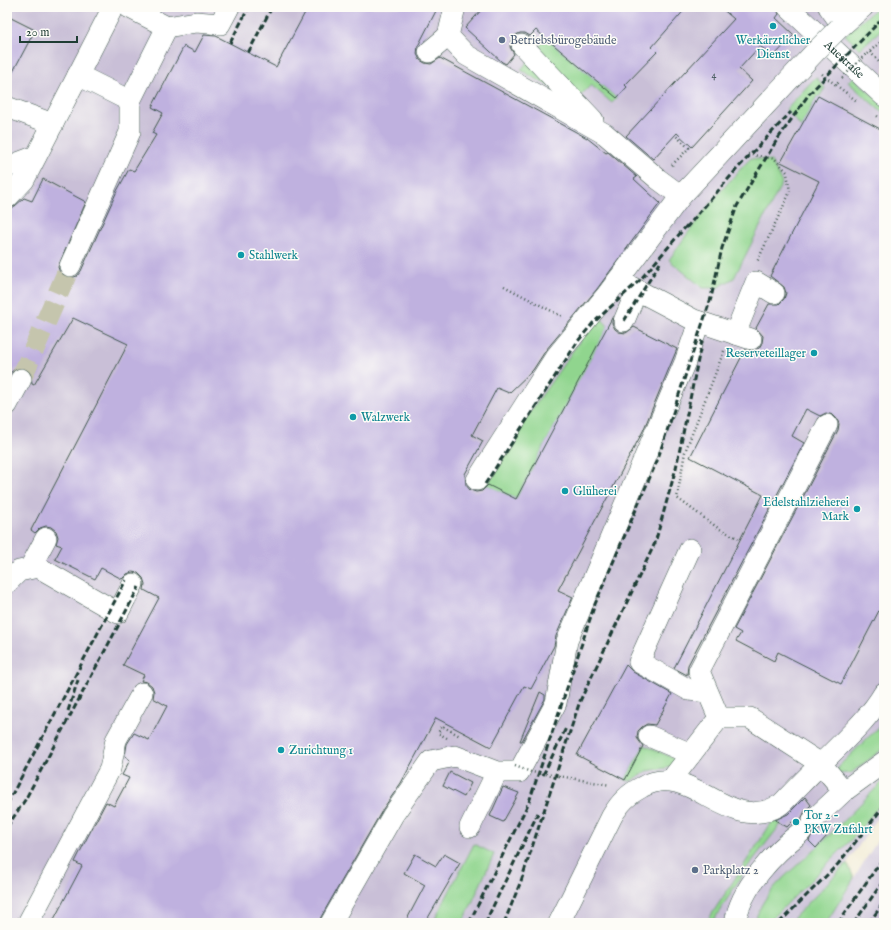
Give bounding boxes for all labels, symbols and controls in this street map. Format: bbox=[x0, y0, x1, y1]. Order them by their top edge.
scale bar bbox=[20, 18, 77, 44]
marker: Werkärztlicher Dienst bbox=[768, 21, 778, 31]
text: 20 m bbox=[26, 25, 49, 40]
place label: Betriebsbürogebäude bbox=[510, 33, 617, 48]
place label: Werkärztlicher Dienst bbox=[736, 33, 811, 62]
marker: Betriebsbürogebäude bbox=[497, 35, 507, 45]
street label: Auestraße bbox=[820, 36, 868, 82]
house number: 4 bbox=[712, 69, 717, 82]
place label: Stahlwerk bbox=[249, 248, 299, 263]
marker: Stahlwerk bbox=[236, 250, 246, 260]
place label: Reserveteillager bbox=[725, 346, 807, 361]
marker: Reserveteillager bbox=[809, 348, 819, 358]
place label: Walzwerk bbox=[361, 410, 410, 425]
marker: Walzwerk bbox=[348, 412, 358, 422]
place label: Glüherei bbox=[573, 484, 617, 499]
marker: Glüherei bbox=[560, 486, 570, 496]
place label: Edelstahlzieherei Mark bbox=[763, 495, 850, 524]
marker: Edelstahlzieherei Mark bbox=[852, 504, 862, 514]
place label: Zurichtung 1 bbox=[289, 743, 353, 758]
marker: Zurichtung 1 bbox=[276, 745, 286, 755]
place label: Tor 2 - PKW Zufahrt bbox=[804, 808, 873, 837]
marker: Tor 2 - PKW Zufahrt bbox=[791, 817, 801, 827]
place label: Parkplatz 2 bbox=[703, 863, 759, 879]
marker: Parkplatz 2 bbox=[690, 865, 700, 875]

